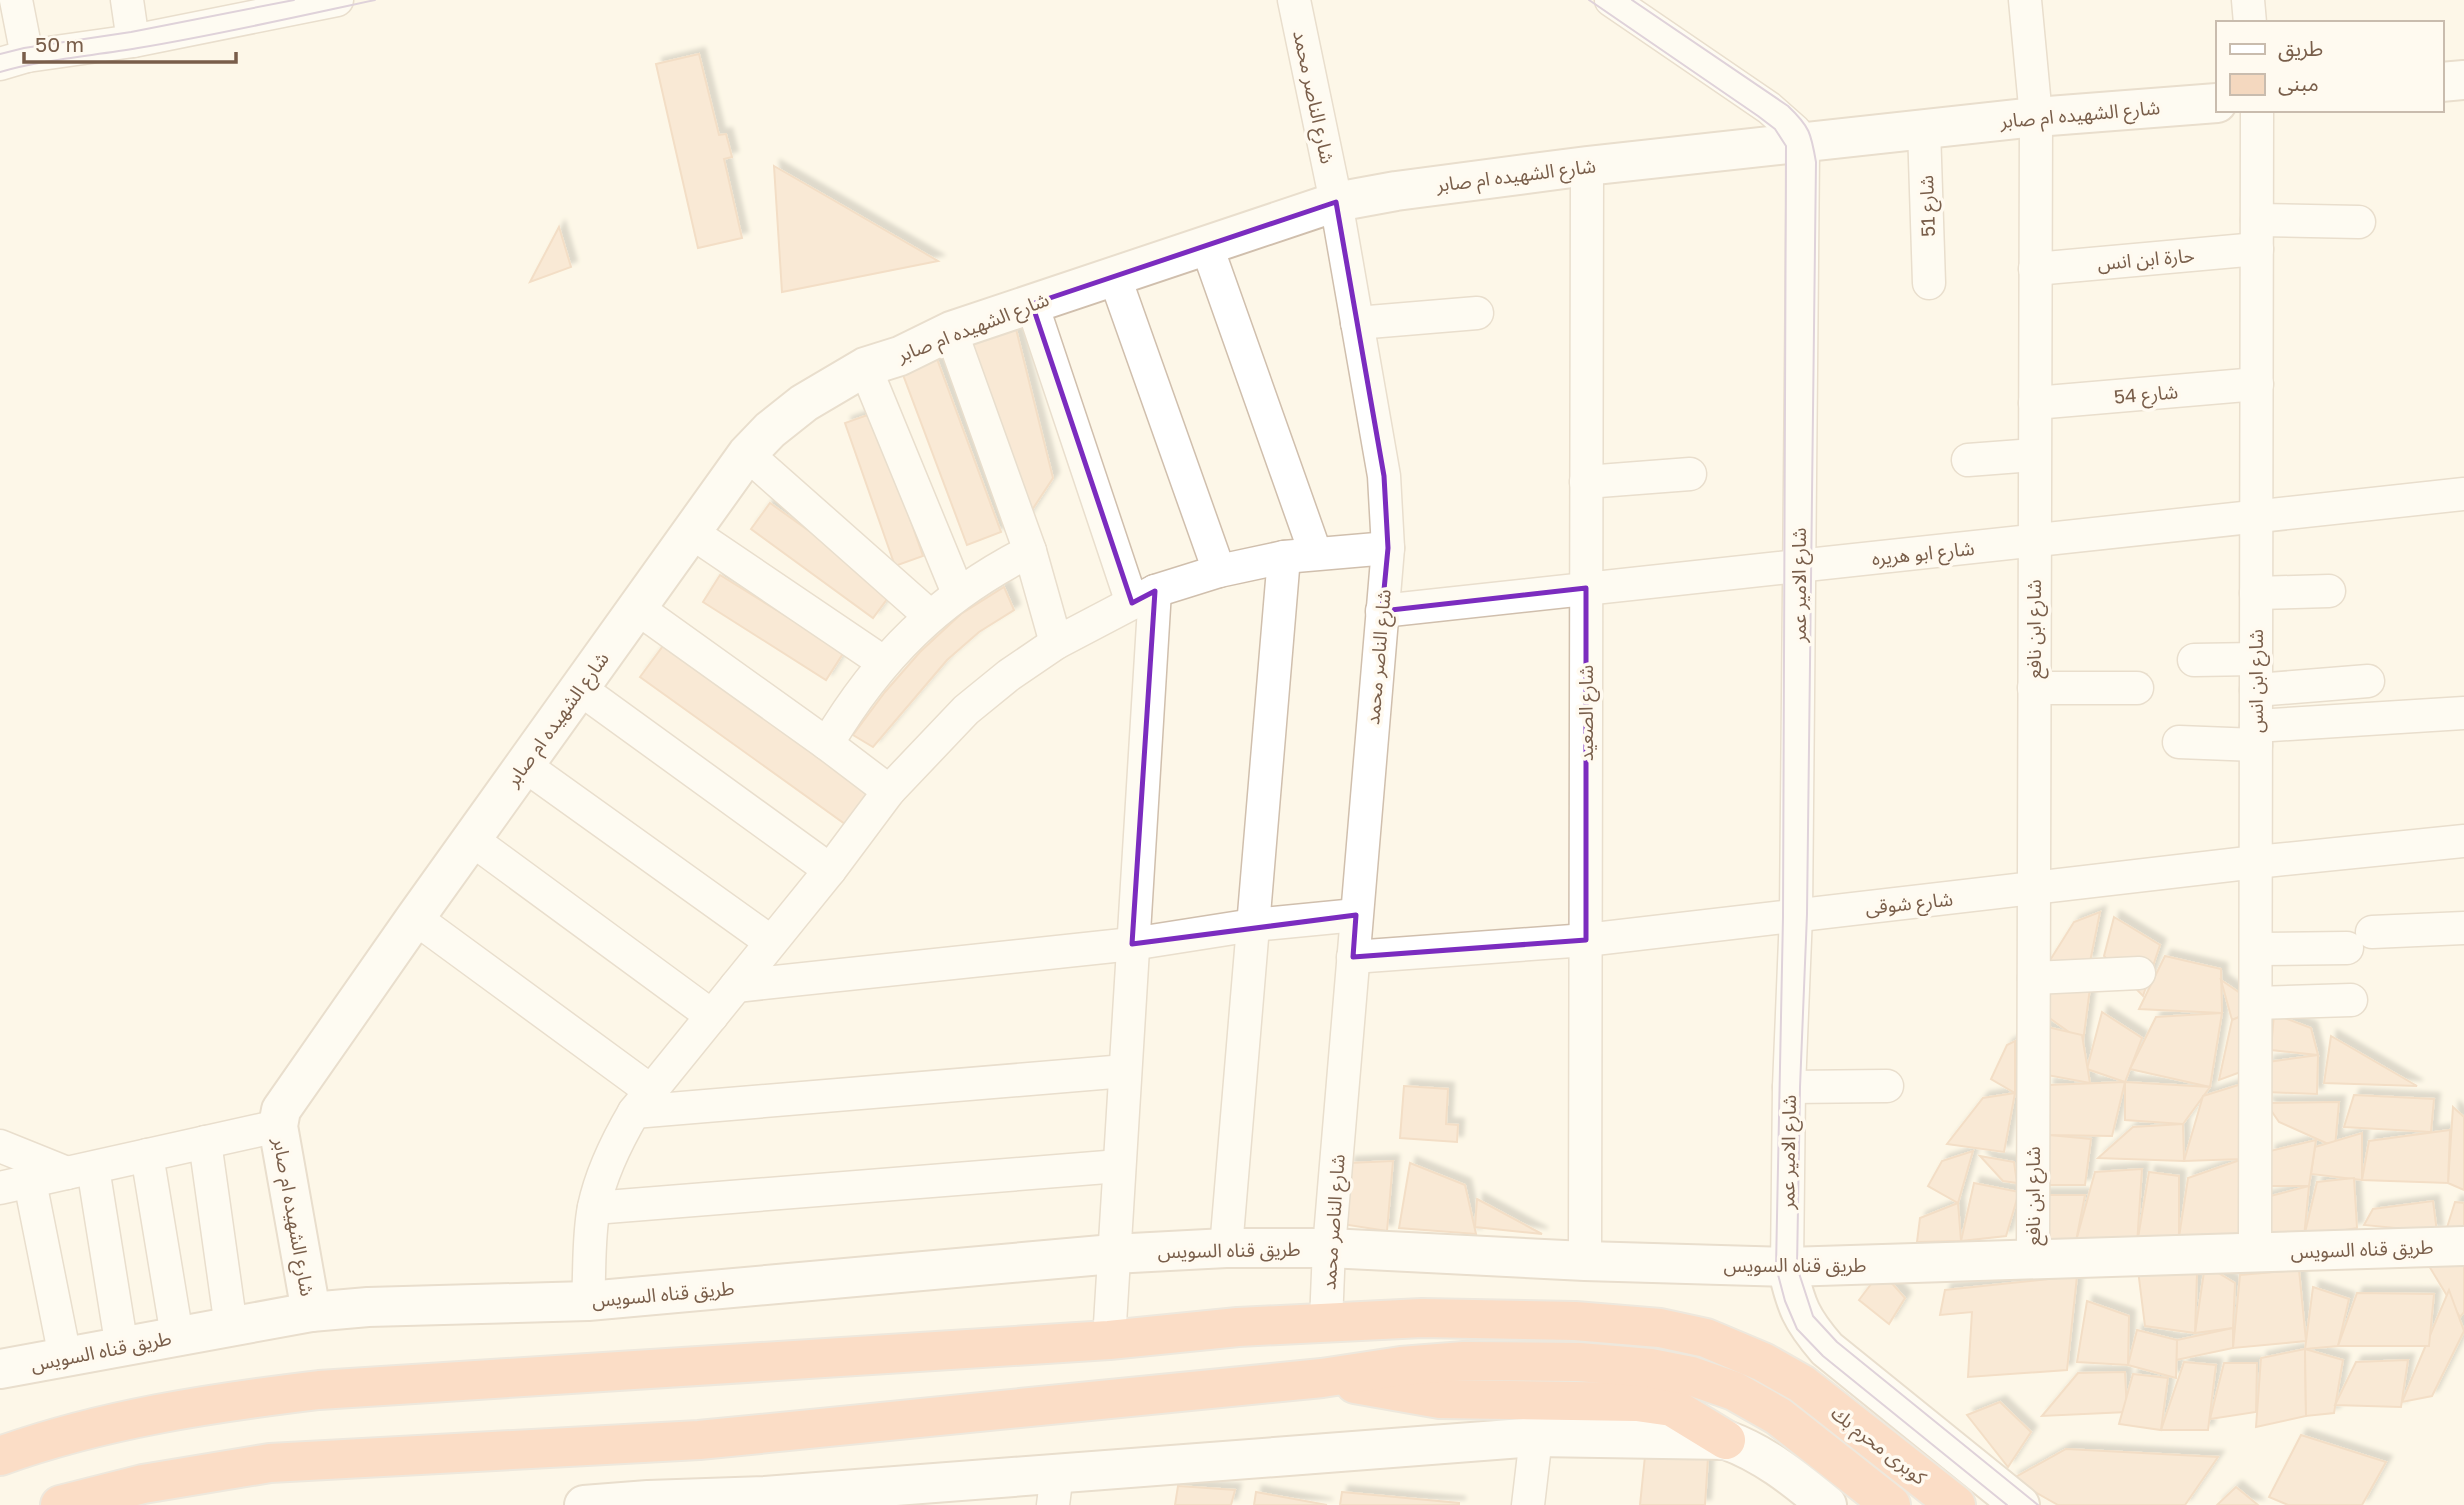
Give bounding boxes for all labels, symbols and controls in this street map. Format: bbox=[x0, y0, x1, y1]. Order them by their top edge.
scale bar bbox=[24, 21, 236, 65]
legend bbox=[2216, 21, 2443, 112]
street label: شارع الناصر محمد bbox=[1286, 28, 1340, 166]
text: 50 m bbox=[35, 31, 84, 57]
text: طريق bbox=[2278, 35, 2323, 62]
text: مبنى bbox=[2278, 70, 2319, 96]
street label: شارع الشهيده ام صابر bbox=[1998, 95, 2161, 136]
street label: شارع الشهيده ام صابر bbox=[1434, 153, 1597, 200]
street label: شارع 51 bbox=[1914, 175, 1942, 237]
street label: حارة ابن انس bbox=[2096, 243, 2196, 275]
street label: شارع الشهيده ام صابر bbox=[893, 287, 1053, 370]
street label: شارع 54 bbox=[2113, 379, 2179, 411]
street label: شارع الامير عمر bbox=[1787, 528, 1813, 643]
street label: شارع ابو هريره bbox=[1870, 536, 1976, 572]
street label: شارع ابن نافع bbox=[2022, 579, 2049, 679]
street label: شارع الناصر محمد bbox=[1360, 588, 1398, 726]
street label: شارع ابن انس bbox=[2244, 629, 2270, 733]
street label: شارع الشهيده ام صابر bbox=[500, 647, 616, 794]
street label: شارع الصعيد bbox=[1574, 665, 1600, 761]
street label: شارع شوقى bbox=[1864, 886, 1954, 922]
street label: شارع الامير عمر bbox=[1775, 1094, 1803, 1211]
street label: شارع الشهيده ام صابر bbox=[265, 1135, 320, 1299]
street label: شارع ابن نافع bbox=[2021, 1146, 2048, 1246]
street label: شارع الناصر محمد bbox=[1316, 1153, 1352, 1291]
street label: طريق قناه السويس bbox=[2290, 1235, 2434, 1263]
street label: طريق قناه السويس bbox=[1157, 1237, 1301, 1263]
street label: طريق قناه السويس bbox=[1724, 1253, 1867, 1277]
street label: طريق قناه السويس bbox=[591, 1276, 735, 1312]
street label: طريق قناه السويس bbox=[29, 1326, 174, 1376]
street label: كوبرى محرم بك bbox=[1825, 1400, 1932, 1493]

